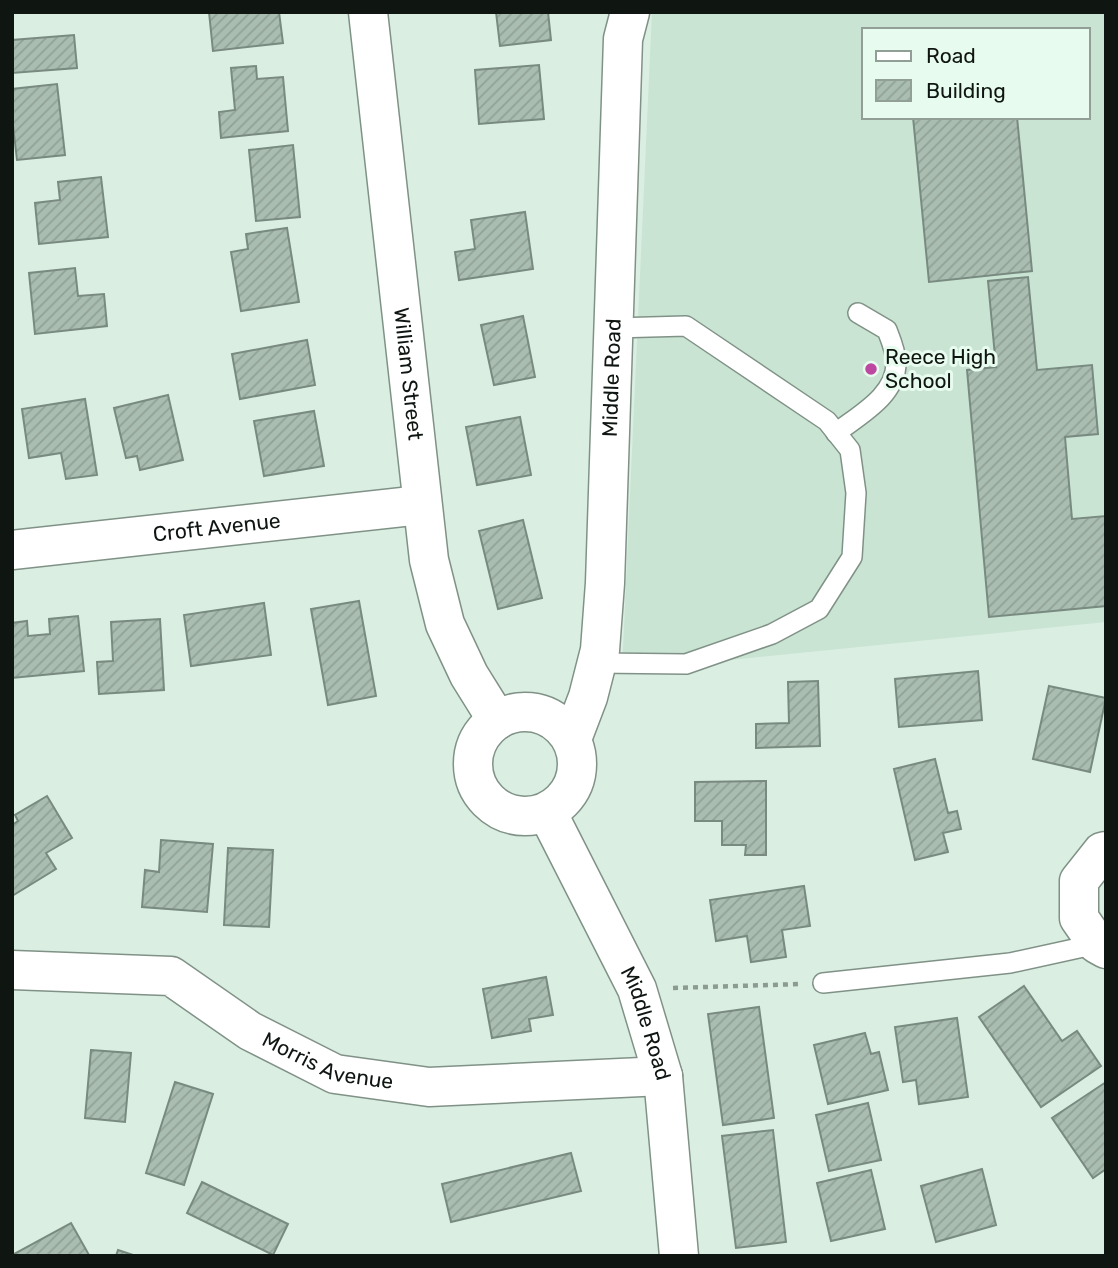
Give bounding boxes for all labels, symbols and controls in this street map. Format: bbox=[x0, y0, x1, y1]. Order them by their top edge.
legend bbox=[862, 28, 1090, 119]
text: Road bbox=[926, 43, 976, 68]
text: Building bbox=[926, 78, 1006, 103]
street label: William Street bbox=[389, 306, 429, 441]
street label: Middle Road bbox=[597, 318, 626, 437]
place label: Reece High School bbox=[885, 344, 996, 393]
marker: Reece High School bbox=[863, 361, 879, 377]
street label: Croft Avenue bbox=[152, 508, 282, 546]
street label: Middle Road bbox=[615, 962, 677, 1083]
street label: Morris Avenue bbox=[258, 1026, 395, 1094]

